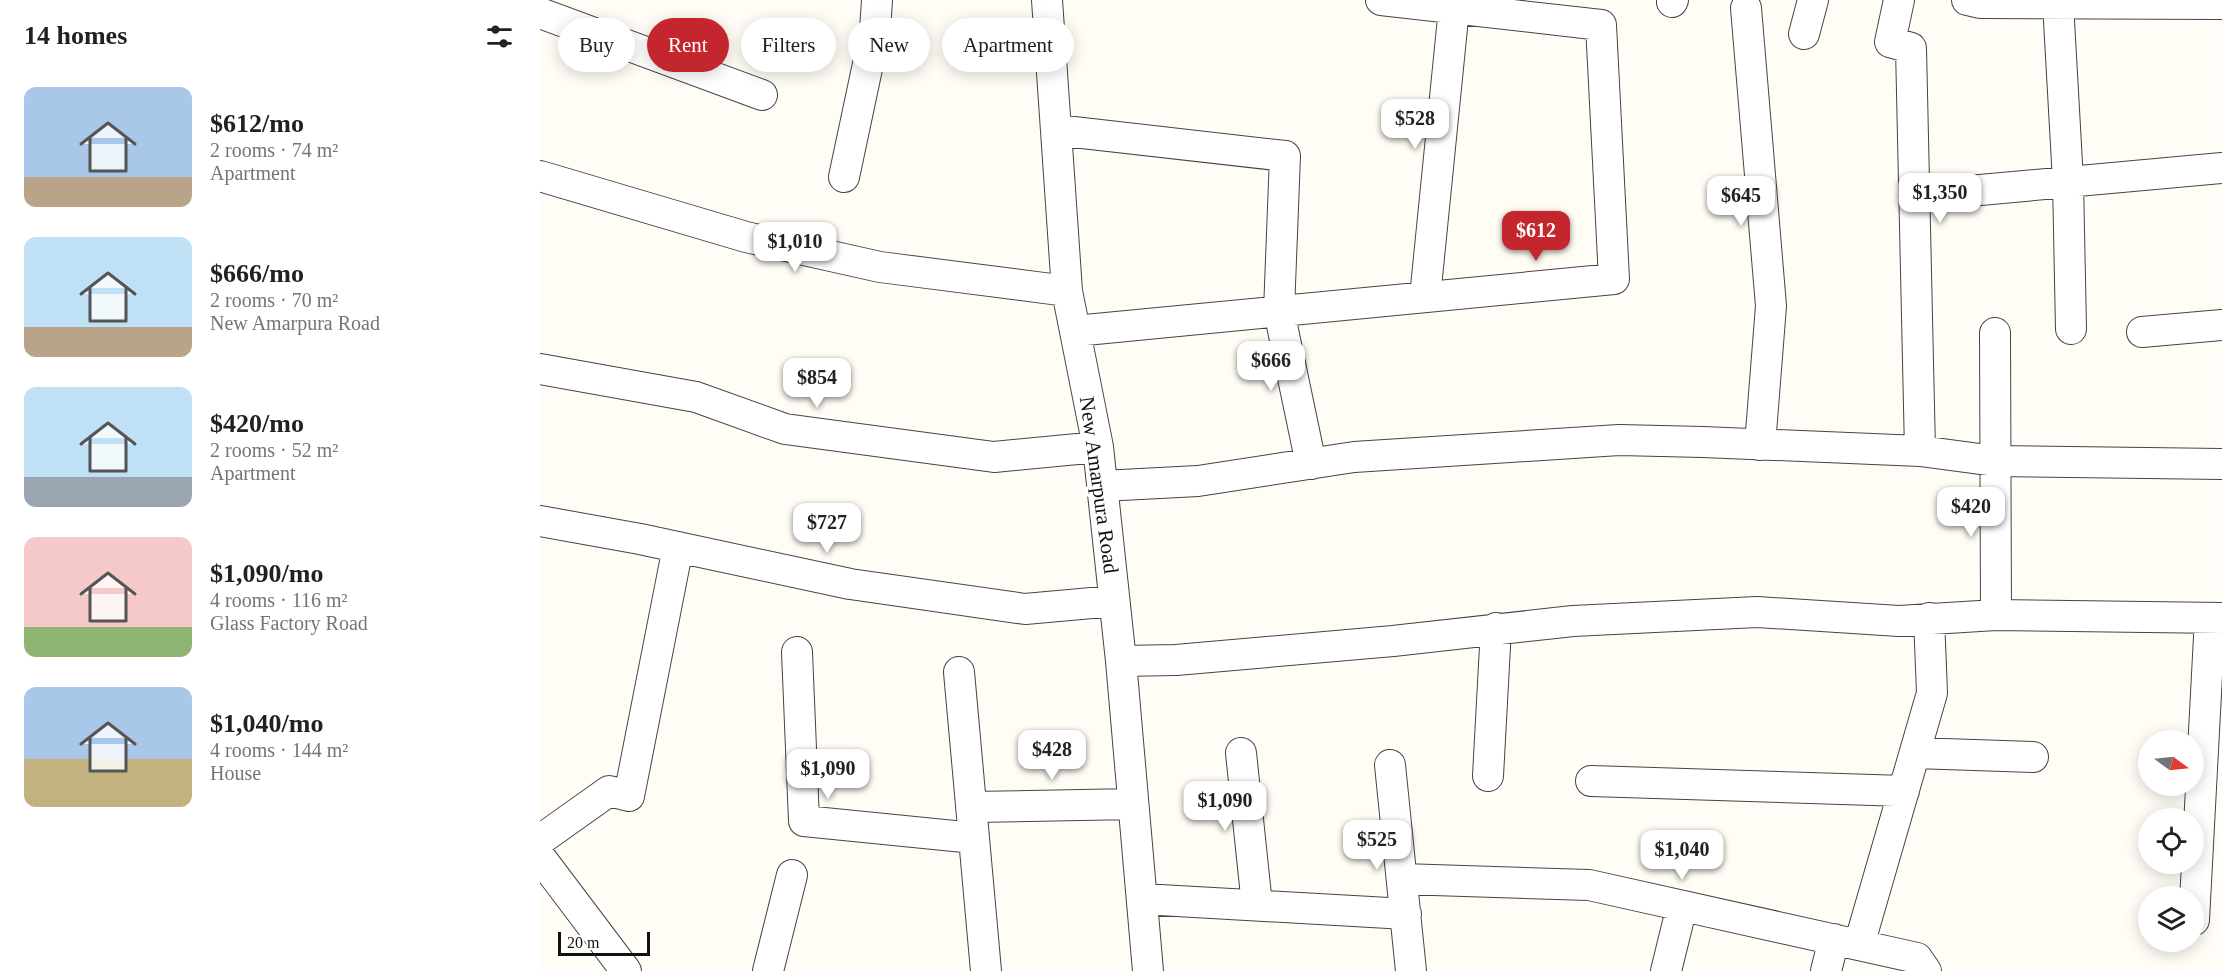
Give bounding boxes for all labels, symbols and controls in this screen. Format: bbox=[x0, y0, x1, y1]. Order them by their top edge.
chip: Buy bbox=[558, 18, 635, 72]
chip: Rent bbox=[647, 18, 729, 72]
chip: Filters bbox=[741, 18, 836, 72]
chip: New bbox=[848, 18, 930, 72]
chip: Apartment bbox=[942, 18, 1074, 72]
icon: filters bbox=[483, 20, 516, 53]
text: 14 homes bbox=[24, 21, 127, 50]
pin: $528 bbox=[1379, 99, 1451, 150]
text: $528 bbox=[1395, 107, 1435, 129]
text: $612/mo bbox=[210, 109, 304, 138]
icon: home bbox=[72, 111, 144, 183]
text: 2 rooms · 74 m² bbox=[210, 139, 338, 161]
text: Apartment bbox=[210, 162, 296, 184]
pin: $1,350 bbox=[1891, 173, 1989, 224]
pin: $645 bbox=[1705, 176, 1777, 227]
text: $1,350 bbox=[1913, 181, 1968, 203]
text: $645 bbox=[1721, 184, 1761, 206]
pin: $612 bbox=[1500, 211, 1572, 262]
text: $612 bbox=[1516, 219, 1556, 241]
pin: $1,010 bbox=[746, 222, 844, 273]
text: $1,010 bbox=[768, 230, 823, 252]
text: $666/mo bbox=[210, 259, 304, 288]
icon: home bbox=[72, 261, 144, 333]
text: 2 rooms · 70 m² bbox=[210, 289, 338, 311]
text: New Amarpura Road bbox=[210, 312, 380, 334]
pin: $666 bbox=[1235, 341, 1307, 392]
text: $666 bbox=[1251, 349, 1291, 371]
pin: $854 bbox=[781, 358, 853, 409]
text: $854 bbox=[797, 366, 837, 388]
street label: New Amarpura Road bbox=[1075, 395, 1123, 576]
text: $420/mo bbox=[210, 409, 304, 438]
icon: home bbox=[72, 411, 144, 483]
text: 2 rooms · 52 m² bbox=[210, 439, 338, 461]
text: Apartment bbox=[210, 462, 296, 484]
pin: $420 bbox=[1935, 487, 2007, 538]
text: $420 bbox=[1951, 495, 1991, 517]
pin: $727 bbox=[791, 503, 863, 554]
text: $727 bbox=[807, 511, 847, 533]
text: $1,090/mo bbox=[210, 559, 323, 588]
icon: home bbox=[72, 561, 144, 633]
text: 4 rooms · 116 m² bbox=[210, 589, 347, 611]
text: Glass Factory Road bbox=[210, 612, 368, 634]
text: $1,040/mo bbox=[210, 709, 323, 738]
icon: home bbox=[72, 711, 144, 783]
pin: $428 bbox=[1016, 730, 1088, 781]
north arrow bbox=[2138, 730, 2204, 796]
map controls bbox=[2138, 730, 2204, 952]
text: $428 bbox=[1032, 738, 1072, 760]
text: 4 rooms · 144 m² bbox=[210, 739, 348, 761]
pin: $1,090 bbox=[779, 749, 877, 800]
text: $1,090 bbox=[801, 757, 856, 779]
text: House bbox=[210, 762, 261, 784]
pin: $1,090 bbox=[1176, 781, 1274, 832]
text: $1,090 bbox=[1198, 789, 1253, 811]
button: locate bbox=[2138, 808, 2204, 874]
pin: $525 bbox=[1341, 820, 1413, 871]
text: $525 bbox=[1357, 828, 1397, 850]
pin: $1,040 bbox=[1633, 830, 1731, 881]
text: $1,040 bbox=[1655, 838, 1710, 860]
button: layers bbox=[2138, 886, 2204, 952]
scale bar bbox=[558, 929, 650, 956]
text: 20 m bbox=[567, 934, 599, 951]

